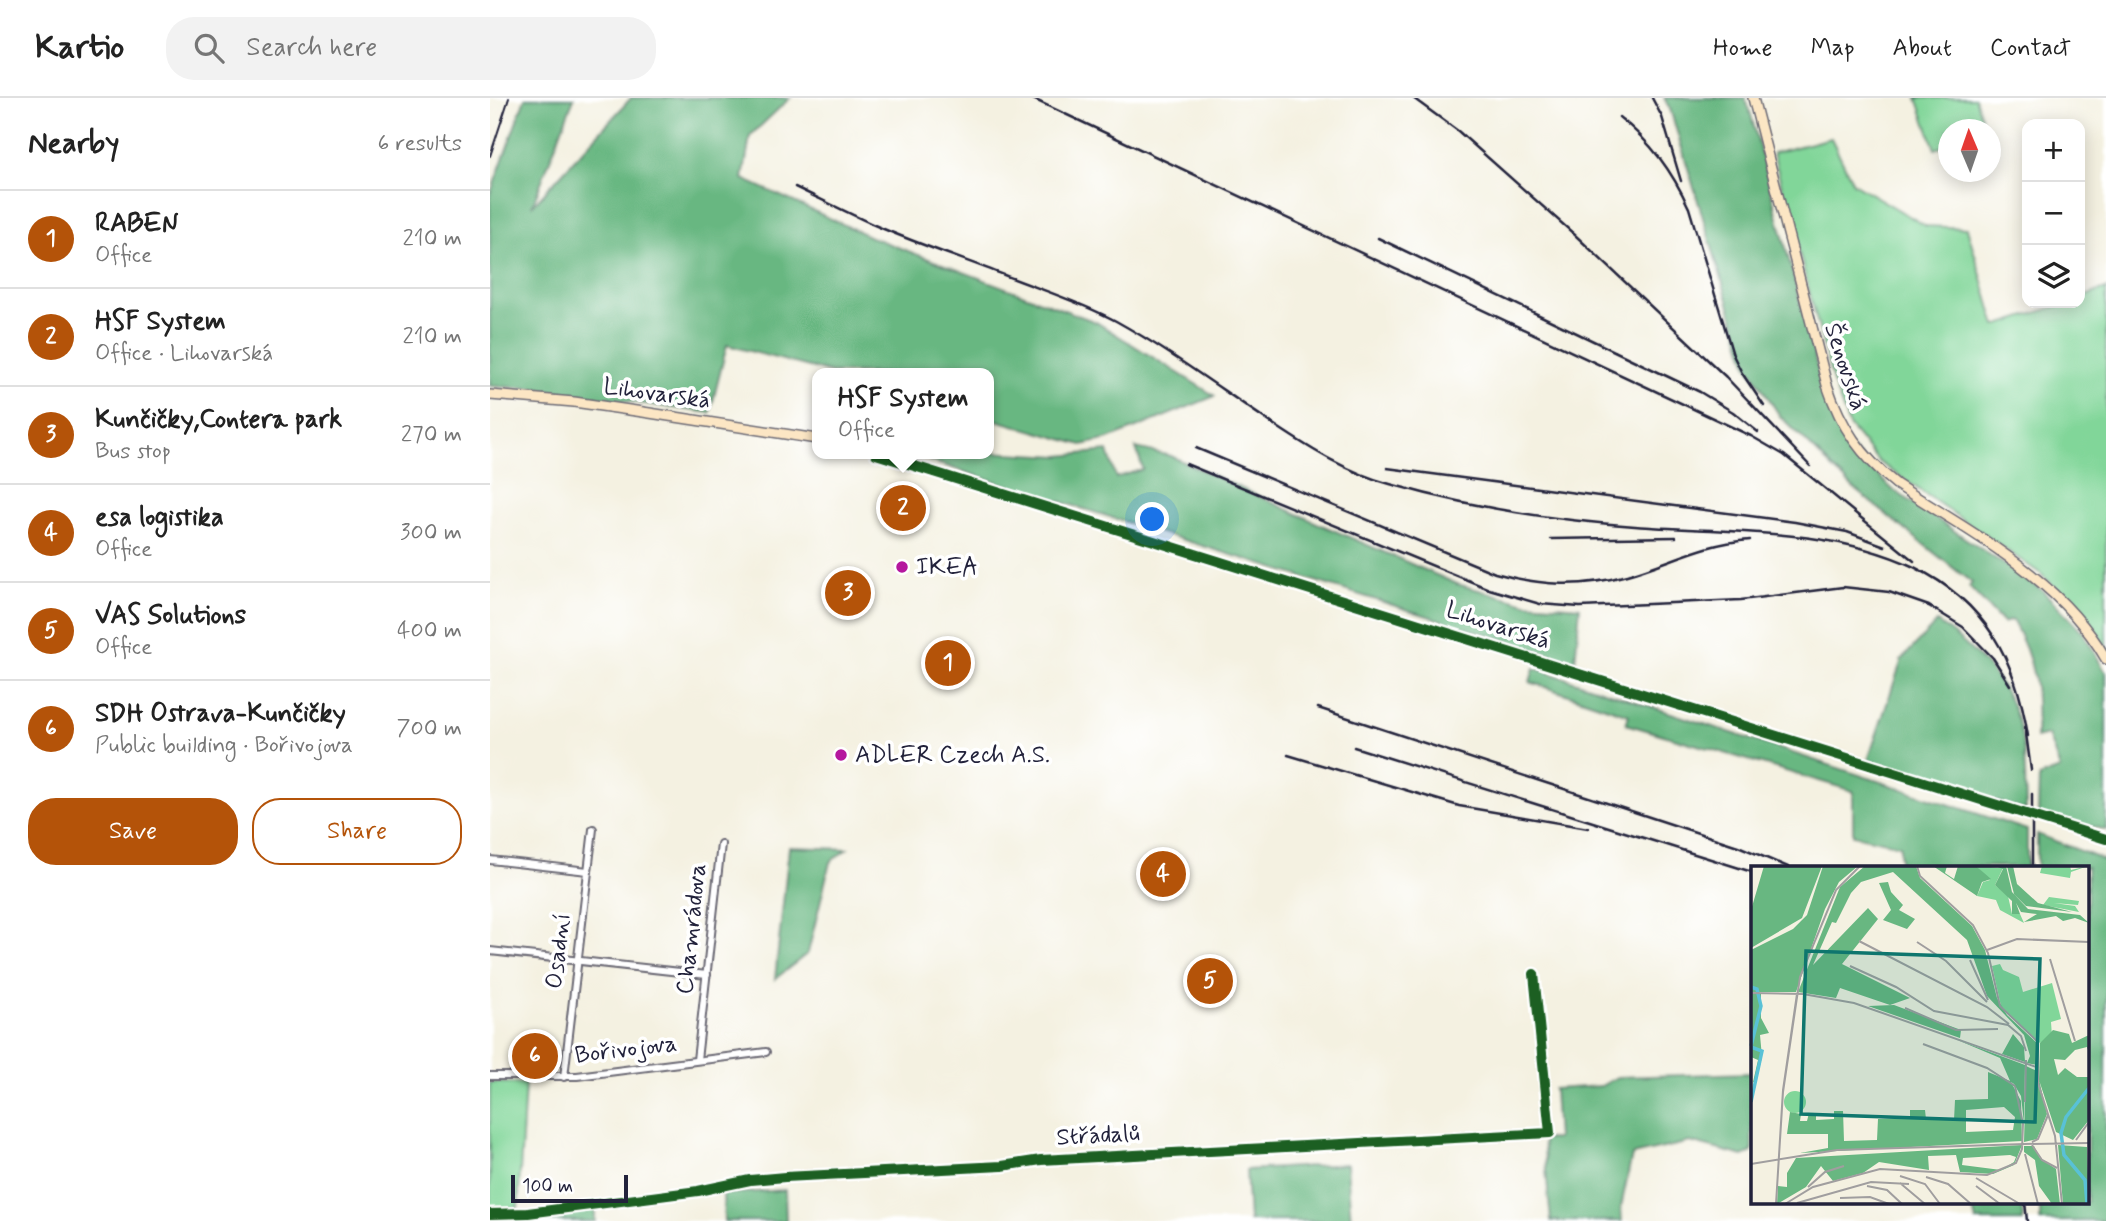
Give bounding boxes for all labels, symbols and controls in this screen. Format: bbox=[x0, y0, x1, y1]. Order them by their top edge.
search box bbox=[166, 17, 656, 80]
text: Kartio bbox=[35, 26, 124, 70]
icon: search bbox=[190, 29, 228, 67]
text: Search here bbox=[246, 31, 377, 65]
text: Home bbox=[1713, 33, 1773, 64]
text: Map bbox=[1811, 33, 1855, 64]
text: About bbox=[1893, 33, 1952, 64]
text: Contact bbox=[1990, 33, 2071, 64]
north arrow bbox=[1938, 119, 2001, 182]
map controls bbox=[2022, 119, 2085, 308]
button: + bbox=[2022, 119, 2085, 182]
text: Nearby bbox=[28, 124, 119, 163]
text: 6 results bbox=[378, 129, 462, 159]
button: − bbox=[2022, 182, 2085, 245]
text: RABEN bbox=[95, 207, 178, 241]
text: 1 bbox=[46, 224, 56, 254]
text: 210 m bbox=[402, 224, 462, 254]
text: Office bbox=[95, 241, 152, 271]
button: layers bbox=[2022, 245, 2085, 308]
text: HSF System bbox=[95, 305, 226, 339]
street label: Šenovská bbox=[1816, 319, 1874, 415]
text: 2 bbox=[45, 322, 57, 352]
text: 210 m bbox=[402, 322, 462, 352]
text: Office · Lihovarská bbox=[95, 339, 273, 369]
popup bbox=[812, 368, 994, 459]
street label: Lihovarská bbox=[602, 371, 712, 417]
text: HSF System bbox=[838, 382, 968, 416]
text: Kunčičky,Contera park bbox=[95, 403, 342, 437]
text: Office bbox=[838, 416, 895, 446]
text: 3 bbox=[46, 420, 56, 450]
text: 270 m bbox=[401, 420, 462, 450]
text: Bus stop bbox=[95, 437, 171, 467]
pin: 2 bbox=[880, 482, 926, 534]
text: esa logistika bbox=[95, 501, 224, 535]
your location bbox=[1135, 502, 1169, 536]
text: 4 bbox=[44, 518, 58, 548]
text: 300 m bbox=[400, 518, 462, 548]
text: Office bbox=[95, 535, 152, 565]
place label: IKEA bbox=[916, 552, 978, 583]
marker: IKEA bbox=[894, 559, 910, 575]
pin: 3 bbox=[825, 567, 871, 619]
street label: Lihovarská bbox=[1442, 595, 1554, 657]
text: VAS Solutions bbox=[95, 599, 246, 633]
text: 5 bbox=[44, 616, 58, 646]
text: 400 m bbox=[397, 616, 462, 646]
text: Office bbox=[95, 633, 152, 663]
pin: 1 bbox=[925, 637, 971, 689]
text: SDH Ostrava-Kunčičky bbox=[95, 697, 346, 731]
text: 6 bbox=[45, 714, 57, 744]
text: 700 m bbox=[397, 714, 462, 744]
text: Public building · Bořivojova bbox=[95, 731, 353, 761]
place label: ADLER Czech A.S. bbox=[855, 740, 1050, 771]
marker: ADLER Czech A.S. bbox=[833, 747, 849, 763]
button: Save bbox=[28, 798, 238, 865]
button: Share bbox=[252, 798, 462, 865]
pin: 4 bbox=[1140, 848, 1186, 900]
street label: Chamrádova bbox=[670, 862, 714, 996]
inset map bbox=[1751, 866, 2088, 1204]
street label: Osadní bbox=[539, 911, 579, 991]
pin: 5 bbox=[1187, 955, 1233, 1007]
street label: Bořivojova bbox=[573, 1028, 679, 1072]
pin: 6 bbox=[512, 1030, 558, 1082]
street label: Střádalů bbox=[1055, 1118, 1141, 1154]
scale bar bbox=[511, 1172, 628, 1204]
text: 100 m bbox=[522, 1174, 573, 1199]

